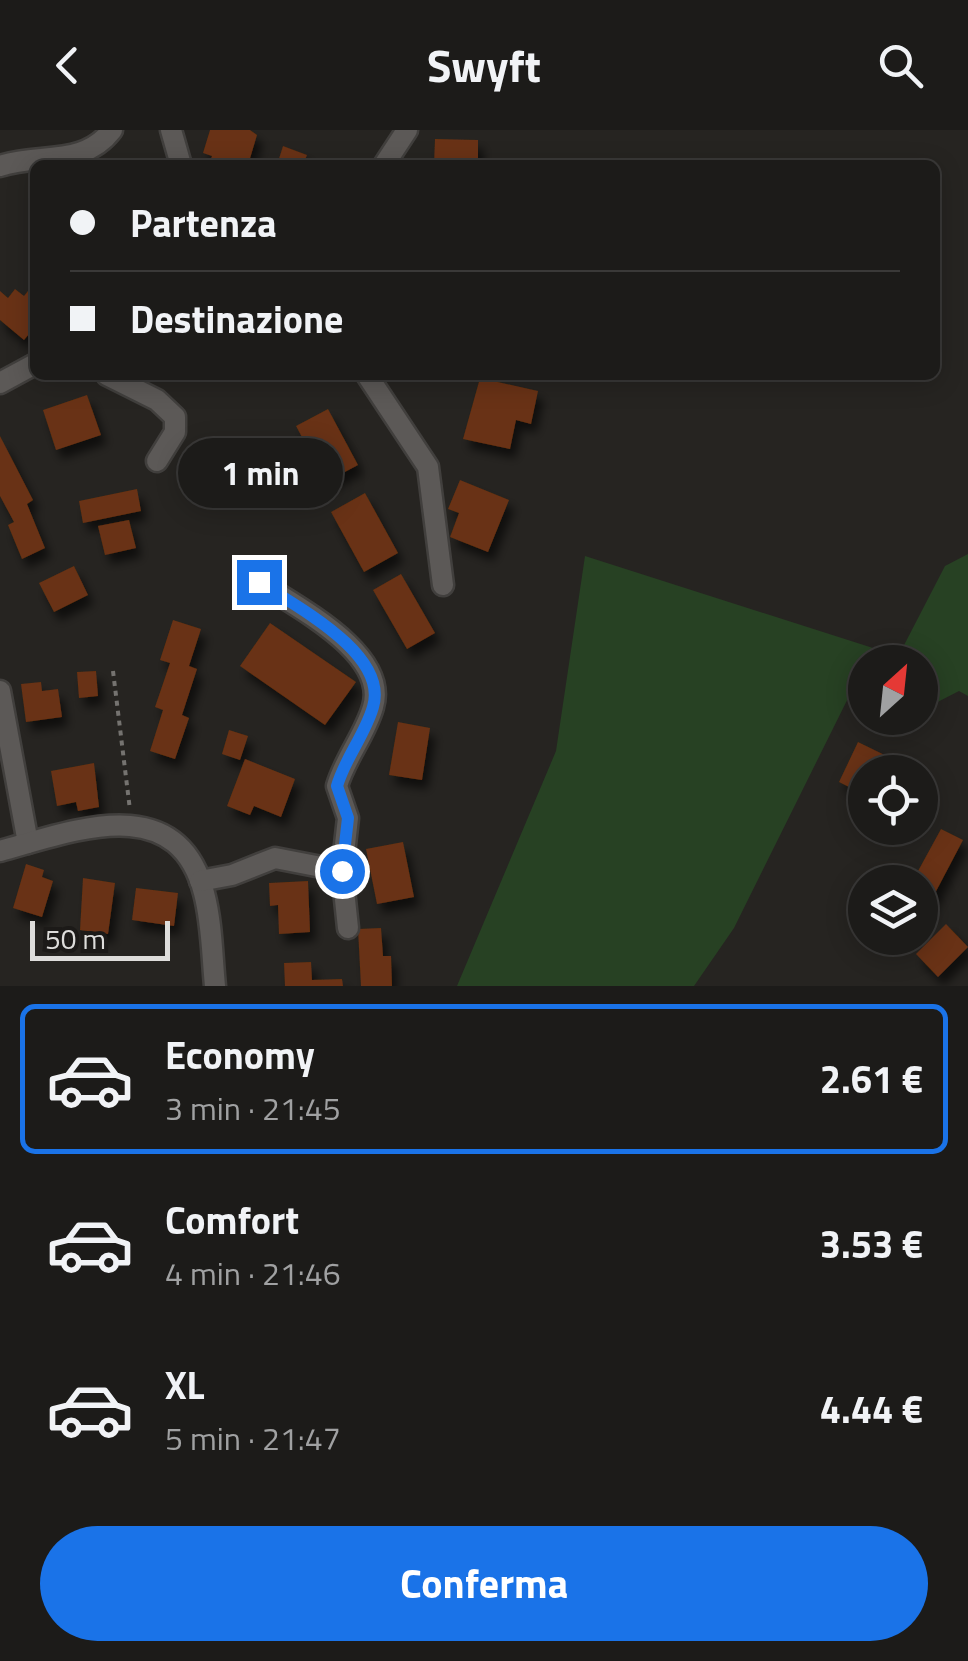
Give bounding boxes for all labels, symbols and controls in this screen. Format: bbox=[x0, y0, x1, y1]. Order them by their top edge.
text: Swyft bbox=[427, 31, 541, 99]
icon: back bbox=[40, 38, 95, 93]
icon: search bbox=[873, 38, 928, 93]
text: Partenza bbox=[130, 194, 277, 252]
text: Destinazione bbox=[130, 290, 343, 348]
callout: 1 min bbox=[176, 437, 342, 507]
text: 1 min bbox=[222, 449, 299, 497]
route end bbox=[237, 560, 282, 605]
north arrow bbox=[848, 645, 938, 735]
map controls bbox=[848, 645, 938, 955]
button: locate bbox=[848, 755, 938, 845]
route start bbox=[320, 849, 365, 894]
button: layers bbox=[848, 865, 938, 955]
scale bar bbox=[30, 916, 170, 960]
text: 50 m bbox=[45, 917, 106, 960]
text: Economy bbox=[165, 1026, 315, 1084]
icon: car bbox=[45, 1034, 135, 1124]
text: 2.61 € bbox=[820, 1050, 923, 1108]
text: 3 min · 21:45 bbox=[165, 1084, 341, 1132]
text: Comfort bbox=[165, 1191, 299, 1249]
icon: car bbox=[45, 1199, 135, 1289]
text: 3.53 € bbox=[820, 1215, 923, 1273]
text: 4 min · 21:46 bbox=[165, 1249, 341, 1297]
text: XL bbox=[165, 1356, 205, 1414]
icon: car bbox=[45, 1364, 135, 1454]
text: 4.44 € bbox=[820, 1380, 923, 1438]
text: 5 min · 21:47 bbox=[165, 1414, 341, 1462]
button: Conferma bbox=[40, 1526, 928, 1641]

